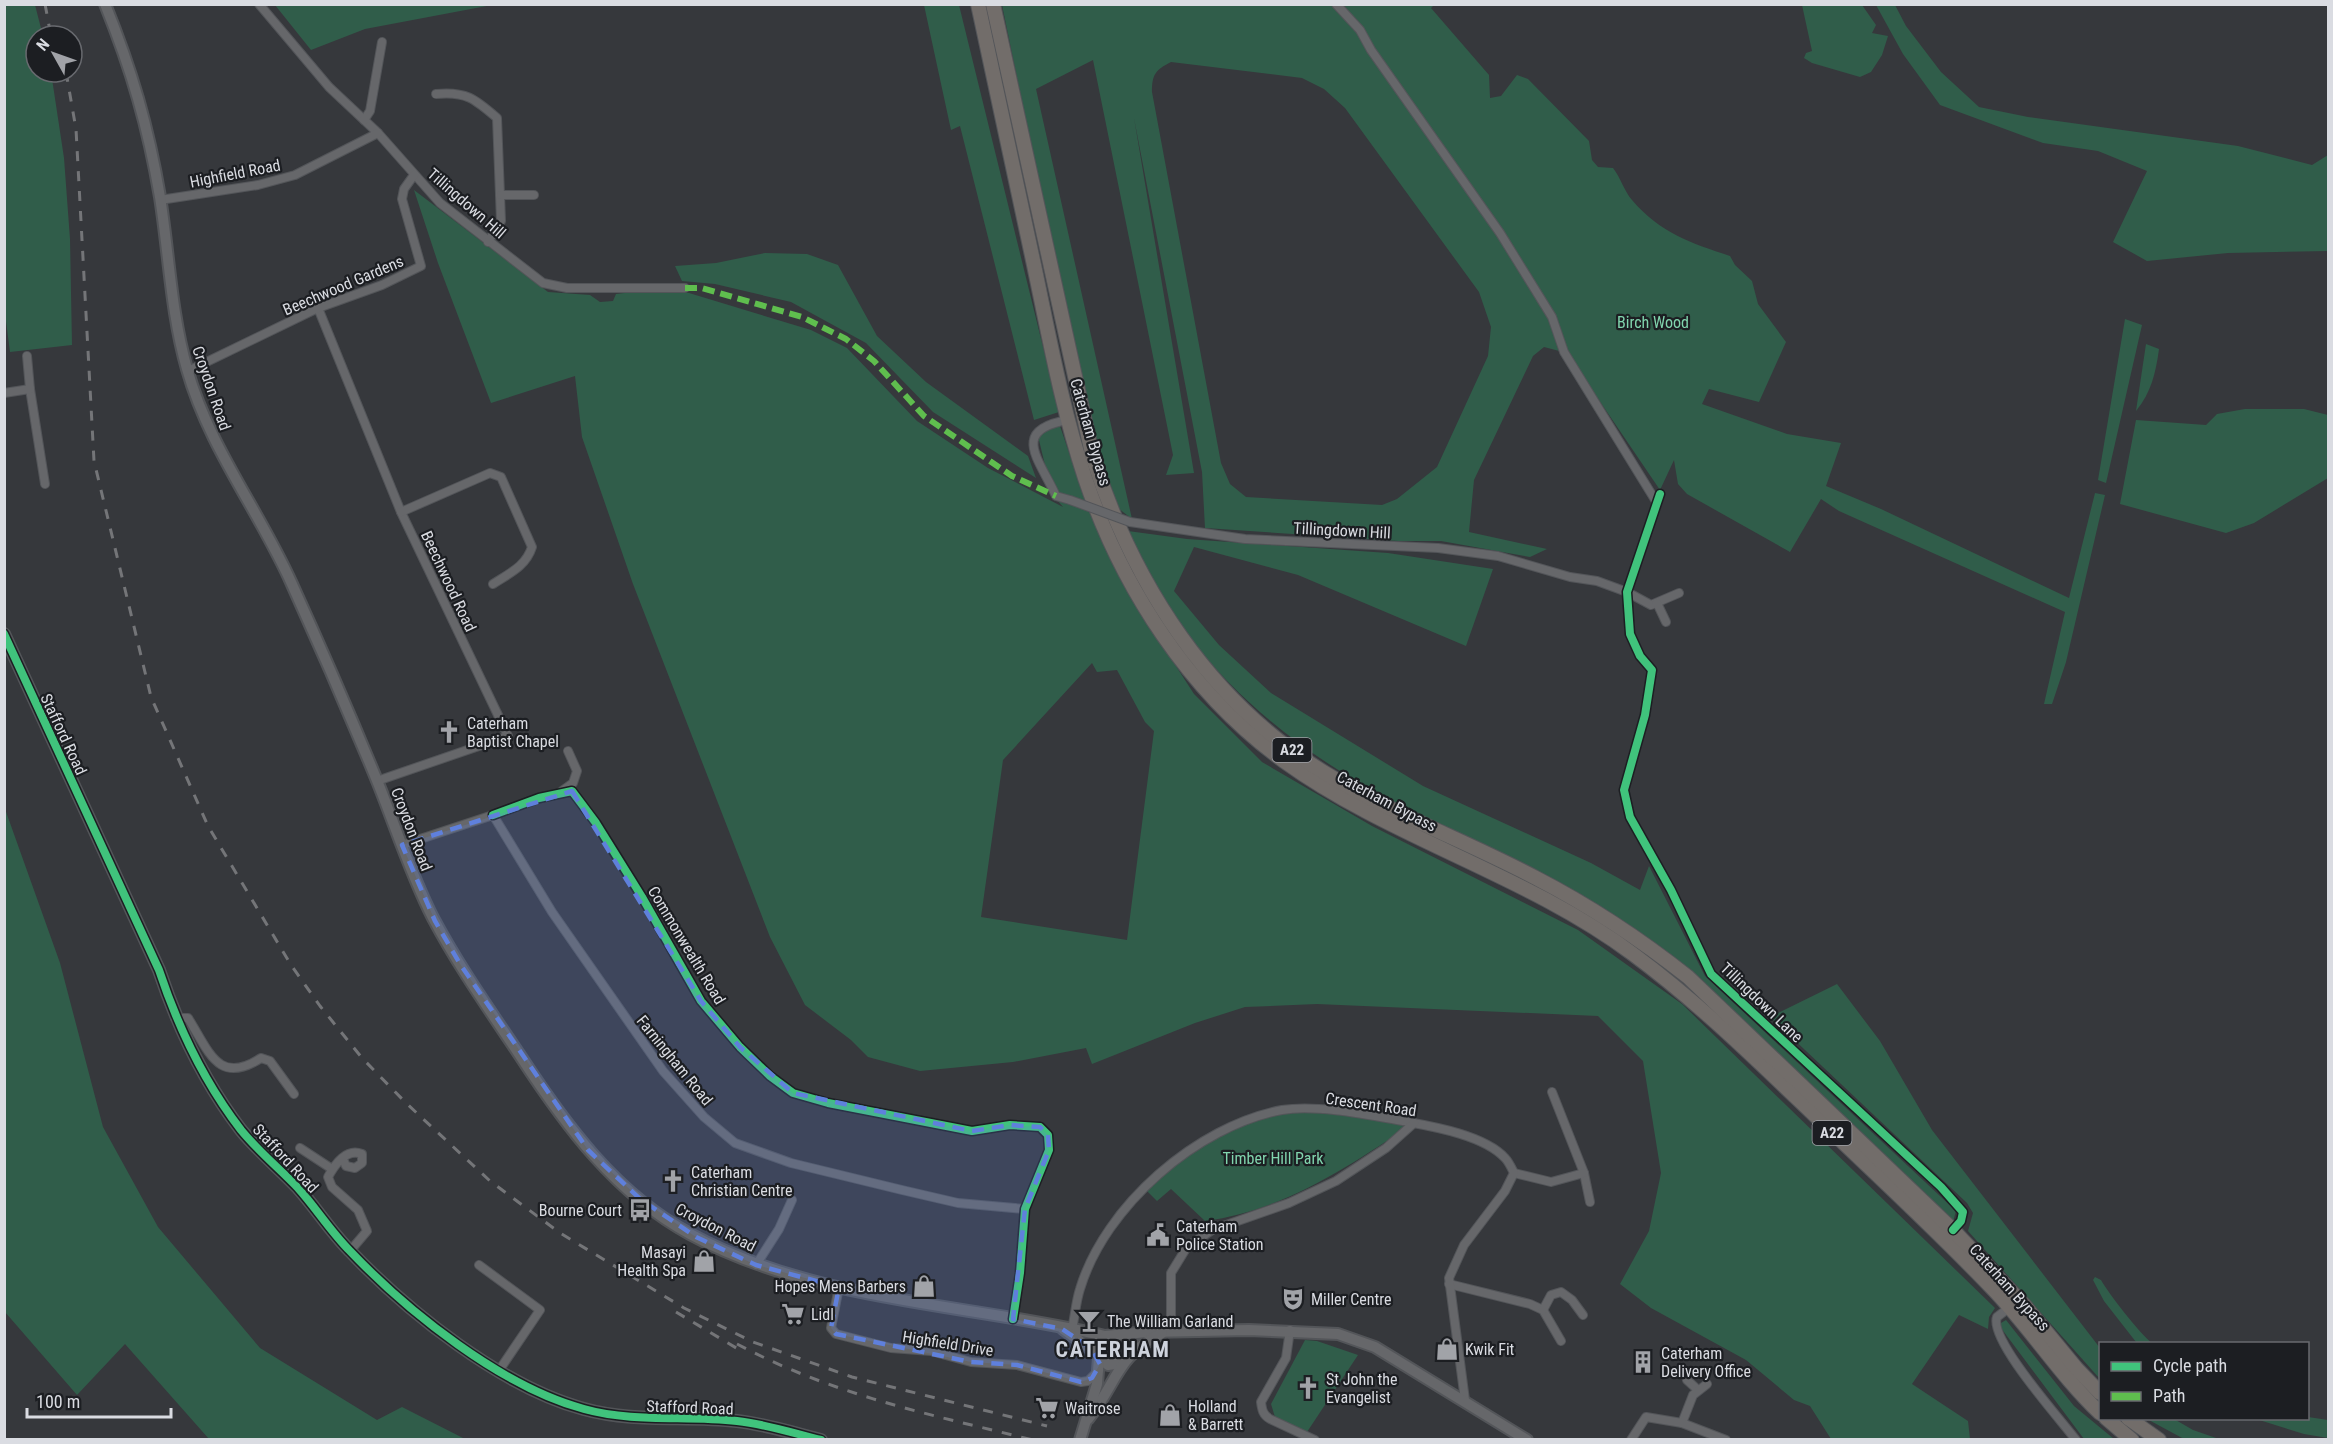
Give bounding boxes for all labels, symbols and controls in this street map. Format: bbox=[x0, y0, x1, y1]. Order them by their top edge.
north arrow bbox=[24, 24, 84, 84]
text: N bbox=[32, 35, 53, 55]
street label: Highfield Road bbox=[188, 155, 282, 192]
street label: Tillingdown Hill bbox=[424, 164, 510, 242]
street label: Beechwood Gardens bbox=[280, 251, 406, 319]
park label: Birch Wood bbox=[1617, 313, 1689, 332]
street label: Croydon Road bbox=[188, 344, 235, 433]
street label: Caterham Bypass bbox=[1066, 376, 1115, 488]
street label: Tillingdown Hill bbox=[1293, 518, 1391, 543]
street label: Beechwood Road bbox=[417, 528, 480, 635]
street label: Stafford Road bbox=[36, 691, 91, 778]
place label: Caterham Baptist Chapel bbox=[467, 714, 559, 751]
church icon: Caterham Baptist Chapel bbox=[436, 719, 462, 745]
road number: A22 bbox=[1272, 738, 1312, 762]
street label: Caterham Bypass bbox=[1334, 767, 1440, 836]
street label: Croydon Road bbox=[387, 785, 436, 874]
street label: Commonwealth Road bbox=[644, 883, 729, 1008]
street label: Tillingdown Lane bbox=[1717, 958, 1807, 1046]
street label: Farningham Road bbox=[633, 1011, 717, 1109]
street label: Crescent Road bbox=[1324, 1089, 1418, 1120]
street label: Stafford Road bbox=[249, 1120, 322, 1197]
road number: A22 bbox=[1812, 1121, 1852, 1145]
park label: Timber Hill Park bbox=[1222, 1149, 1324, 1168]
place label: Caterham Christian Centre bbox=[691, 1163, 792, 1200]
church icon: Caterham Christian Centre bbox=[660, 1168, 686, 1194]
bus stop icon: Bourne Court bbox=[627, 1197, 653, 1223]
street label: Croydon Road bbox=[672, 1199, 759, 1256]
place label: Bourne Court bbox=[539, 1201, 622, 1220]
place label: Caterham Police Station bbox=[1176, 1217, 1264, 1254]
public building icon: Caterham Police Station bbox=[1145, 1222, 1171, 1248]
street label: Caterham Bypass bbox=[1966, 1240, 2054, 1335]
place label: Masayi Health Spa bbox=[617, 1243, 686, 1280]
shop icon: Masayi Health Spa bbox=[691, 1248, 717, 1274]
shop icon: Hopes Mens Barbers bbox=[911, 1273, 937, 1299]
place label: Hopes Mens Barbers bbox=[775, 1277, 906, 1296]
theatre icon: Miller Centre bbox=[1280, 1286, 1306, 1312]
place label: Miller Centre bbox=[1311, 1290, 1391, 1309]
supermarket icon: Lidl bbox=[780, 1301, 806, 1327]
place label: Lidl bbox=[811, 1305, 834, 1324]
bar icon: The William Garland bbox=[1076, 1308, 1102, 1334]
place label: The William Garland bbox=[1107, 1312, 1234, 1331]
street label: Highfield Drive bbox=[901, 1327, 995, 1360]
shop icon: Kwik Fit bbox=[1434, 1336, 1460, 1362]
district label: CATERHAM bbox=[1056, 1337, 1170, 1362]
place label: Kwik Fit bbox=[1465, 1340, 1515, 1359]
legend bbox=[2099, 1342, 2309, 1420]
place label: Caterham Delivery Office bbox=[1661, 1344, 1751, 1381]
building icon: Caterham Delivery Office bbox=[1630, 1349, 1656, 1375]
text: Cycle path bbox=[2153, 1355, 2227, 1376]
place label: St John the Evangelist bbox=[1326, 1370, 1398, 1407]
church icon: St John the Evangelist bbox=[1295, 1375, 1321, 1401]
scale bar bbox=[27, 1381, 171, 1419]
text: Path bbox=[2153, 1385, 2186, 1406]
text: 100 m bbox=[36, 1391, 80, 1412]
supermarket icon: Waitrose bbox=[1034, 1395, 1060, 1421]
street label: Stafford Road bbox=[646, 1396, 734, 1419]
place label: Holland & Barrett bbox=[1188, 1397, 1244, 1434]
place label: Waitrose bbox=[1065, 1399, 1121, 1418]
shop icon: Holland & Barrett bbox=[1157, 1402, 1183, 1428]

